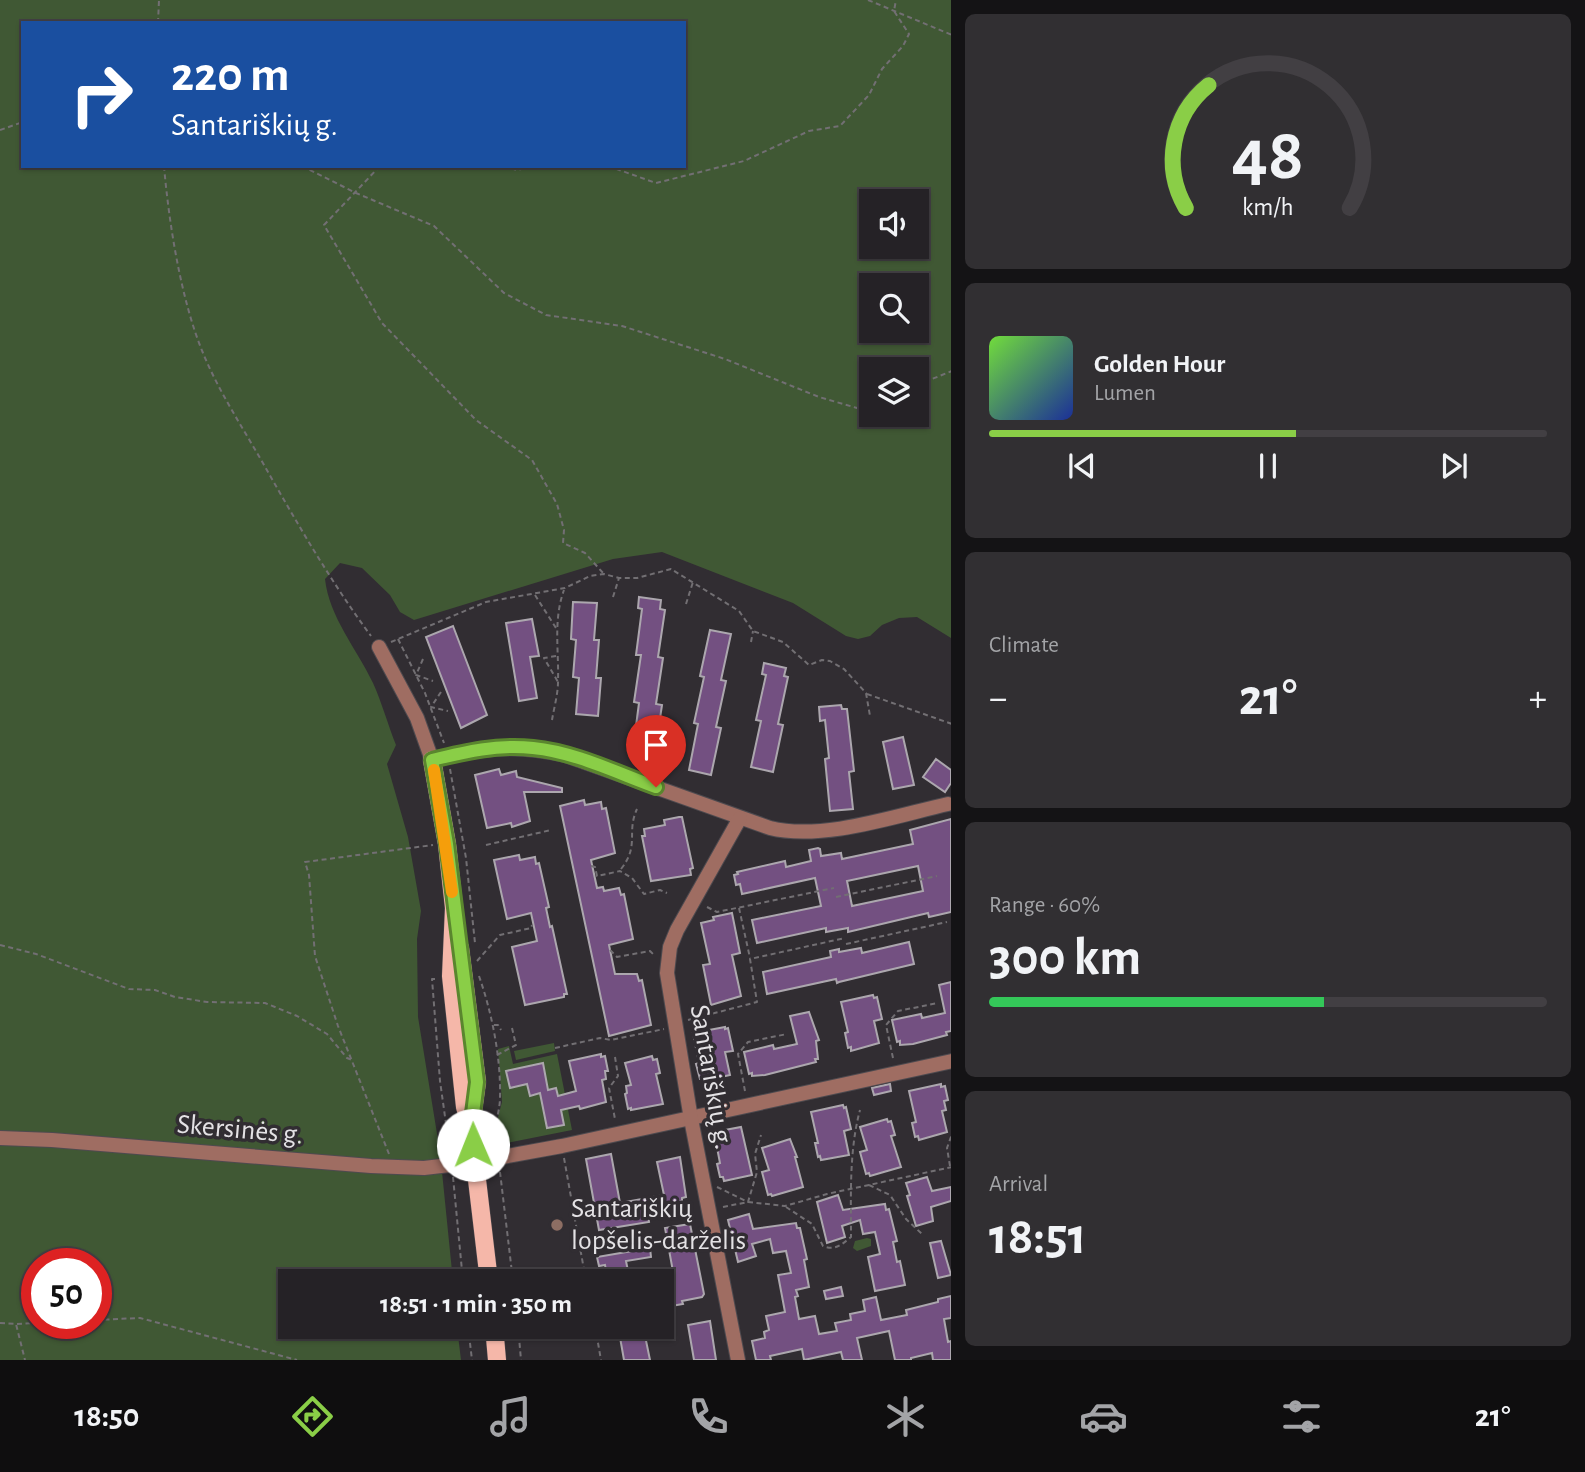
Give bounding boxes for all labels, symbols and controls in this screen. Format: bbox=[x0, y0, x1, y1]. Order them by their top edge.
icon: right bbox=[56, 49, 147, 140]
text: 220 m bbox=[171, 51, 290, 100]
text: Santariškių g. bbox=[171, 109, 338, 141]
text: 48 bbox=[1232, 120, 1304, 193]
map controls bbox=[859, 189, 929, 427]
button: sound bbox=[859, 189, 929, 259]
text: km/h bbox=[1242, 194, 1294, 219]
button: search bbox=[859, 273, 929, 343]
text: Golden Hour bbox=[1094, 351, 1225, 377]
button: layers bbox=[859, 357, 929, 427]
text: Lumen bbox=[1094, 382, 1156, 405]
icon: previous bbox=[1063, 447, 1101, 485]
icon: pause bbox=[1249, 447, 1287, 485]
icon: next bbox=[1435, 447, 1473, 485]
text: Climate bbox=[989, 634, 1059, 657]
text: 21° bbox=[1239, 672, 1297, 724]
text: − bbox=[989, 680, 1007, 718]
text: + bbox=[1529, 680, 1547, 718]
pin bbox=[626, 715, 686, 787]
icon: arrive bbox=[637, 726, 675, 764]
text: Range · 60% bbox=[989, 894, 1100, 917]
text: 300 km bbox=[989, 932, 1141, 984]
street label: Santariškių g. bbox=[685, 1003, 737, 1151]
position arrow bbox=[436, 1108, 510, 1182]
street label: Skersinės g. bbox=[176, 1111, 304, 1149]
text: Arrival bbox=[989, 1173, 1048, 1196]
place label: Santariškių lopšelis-darželis bbox=[571, 1195, 746, 1255]
text: 18:51 bbox=[989, 1211, 1086, 1263]
marker: Santariškių lopšelis-darželis bbox=[549, 1217, 565, 1233]
speed limit sign: 50 bbox=[21, 1248, 112, 1339]
text: 18:51 · 1 min · 350 m bbox=[380, 1291, 572, 1317]
icon: directions bbox=[288, 1392, 337, 1441]
icon: music bbox=[486, 1392, 535, 1441]
icon: phone bbox=[684, 1392, 733, 1441]
icon: climate bbox=[881, 1392, 930, 1441]
icon: car bbox=[1079, 1392, 1128, 1441]
icon: filters bbox=[1277, 1392, 1326, 1441]
text: 18:50 bbox=[74, 1400, 139, 1432]
text: 21° bbox=[1475, 1400, 1511, 1432]

